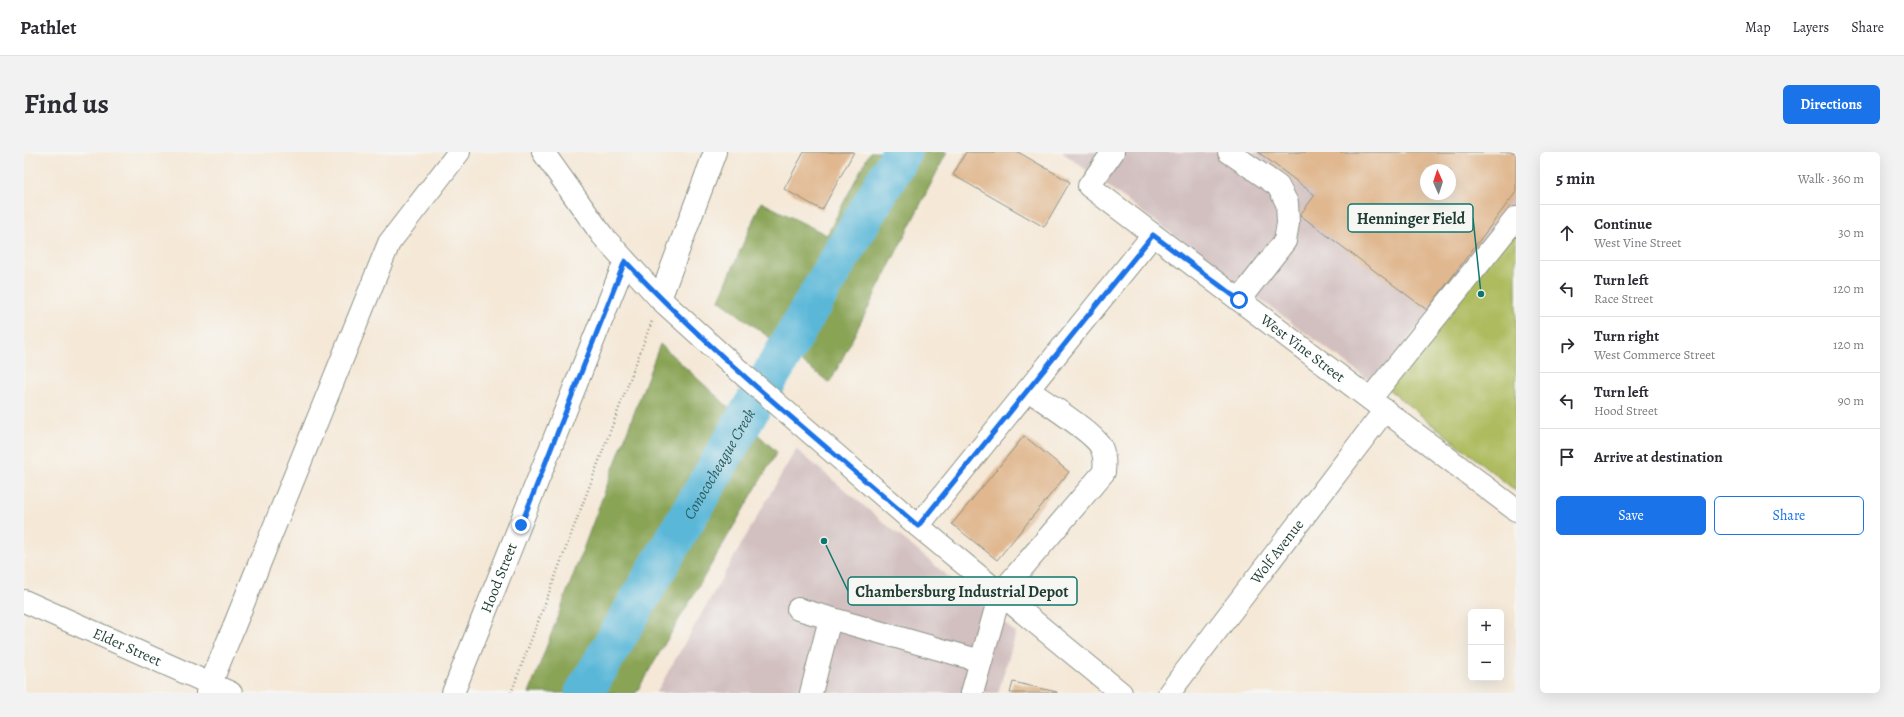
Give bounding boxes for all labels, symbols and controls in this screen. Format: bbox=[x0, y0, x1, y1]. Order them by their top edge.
text: Pathlet bbox=[20, 15, 76, 41]
text: Map bbox=[1745, 18, 1771, 37]
text: Layers bbox=[1793, 18, 1829, 37]
text: Share bbox=[1851, 18, 1884, 37]
text: Find us bbox=[24, 85, 109, 123]
button: Directions bbox=[1783, 85, 1880, 124]
north arrow bbox=[1420, 164, 1456, 200]
text: 5 min bbox=[1556, 167, 1595, 190]
text: Walk · 360 m bbox=[1798, 170, 1864, 187]
callout: Henninger Field bbox=[1348, 204, 1473, 232]
text: Henninger Field bbox=[1357, 208, 1466, 230]
text: Continue bbox=[1594, 214, 1652, 234]
icon: ahead bbox=[1556, 222, 1578, 244]
text: 30 m bbox=[1838, 224, 1864, 241]
text: West Vine Street bbox=[1594, 234, 1682, 251]
text: Turn left bbox=[1594, 270, 1649, 290]
icon: left bbox=[1556, 278, 1578, 300]
text: 120 m bbox=[1833, 280, 1864, 297]
text: Race Street bbox=[1594, 290, 1653, 307]
route start bbox=[1230, 291, 1248, 309]
street label: West Vine Street bbox=[1256, 309, 1349, 387]
text: Turn right bbox=[1594, 326, 1659, 346]
icon: right bbox=[1556, 334, 1578, 356]
text: 120 m bbox=[1833, 336, 1864, 353]
text: West Commerce Street bbox=[1594, 346, 1715, 363]
text: Turn left bbox=[1594, 382, 1649, 402]
icon: left bbox=[1556, 390, 1578, 412]
text: 90 m bbox=[1838, 392, 1864, 409]
text: Hood Street bbox=[1594, 402, 1658, 419]
water label: Conococheague Creek bbox=[678, 405, 761, 524]
icon: arrive bbox=[1556, 446, 1578, 468]
text: Arrive at destination bbox=[1594, 447, 1723, 467]
button: Save bbox=[1556, 496, 1706, 535]
button: Share bbox=[1714, 496, 1864, 535]
street label: Wolf Avenue bbox=[1245, 515, 1308, 589]
route end bbox=[512, 516, 530, 534]
street label: Hood Street bbox=[476, 540, 522, 616]
callout: Chambersburg Industrial Depot bbox=[848, 577, 1077, 605]
text: Chambersburg Industrial Depot bbox=[855, 581, 1069, 603]
map controls bbox=[1468, 609, 1504, 681]
button: + bbox=[1468, 609, 1504, 645]
street label: Elder Street bbox=[90, 623, 165, 671]
button: − bbox=[1468, 645, 1504, 681]

